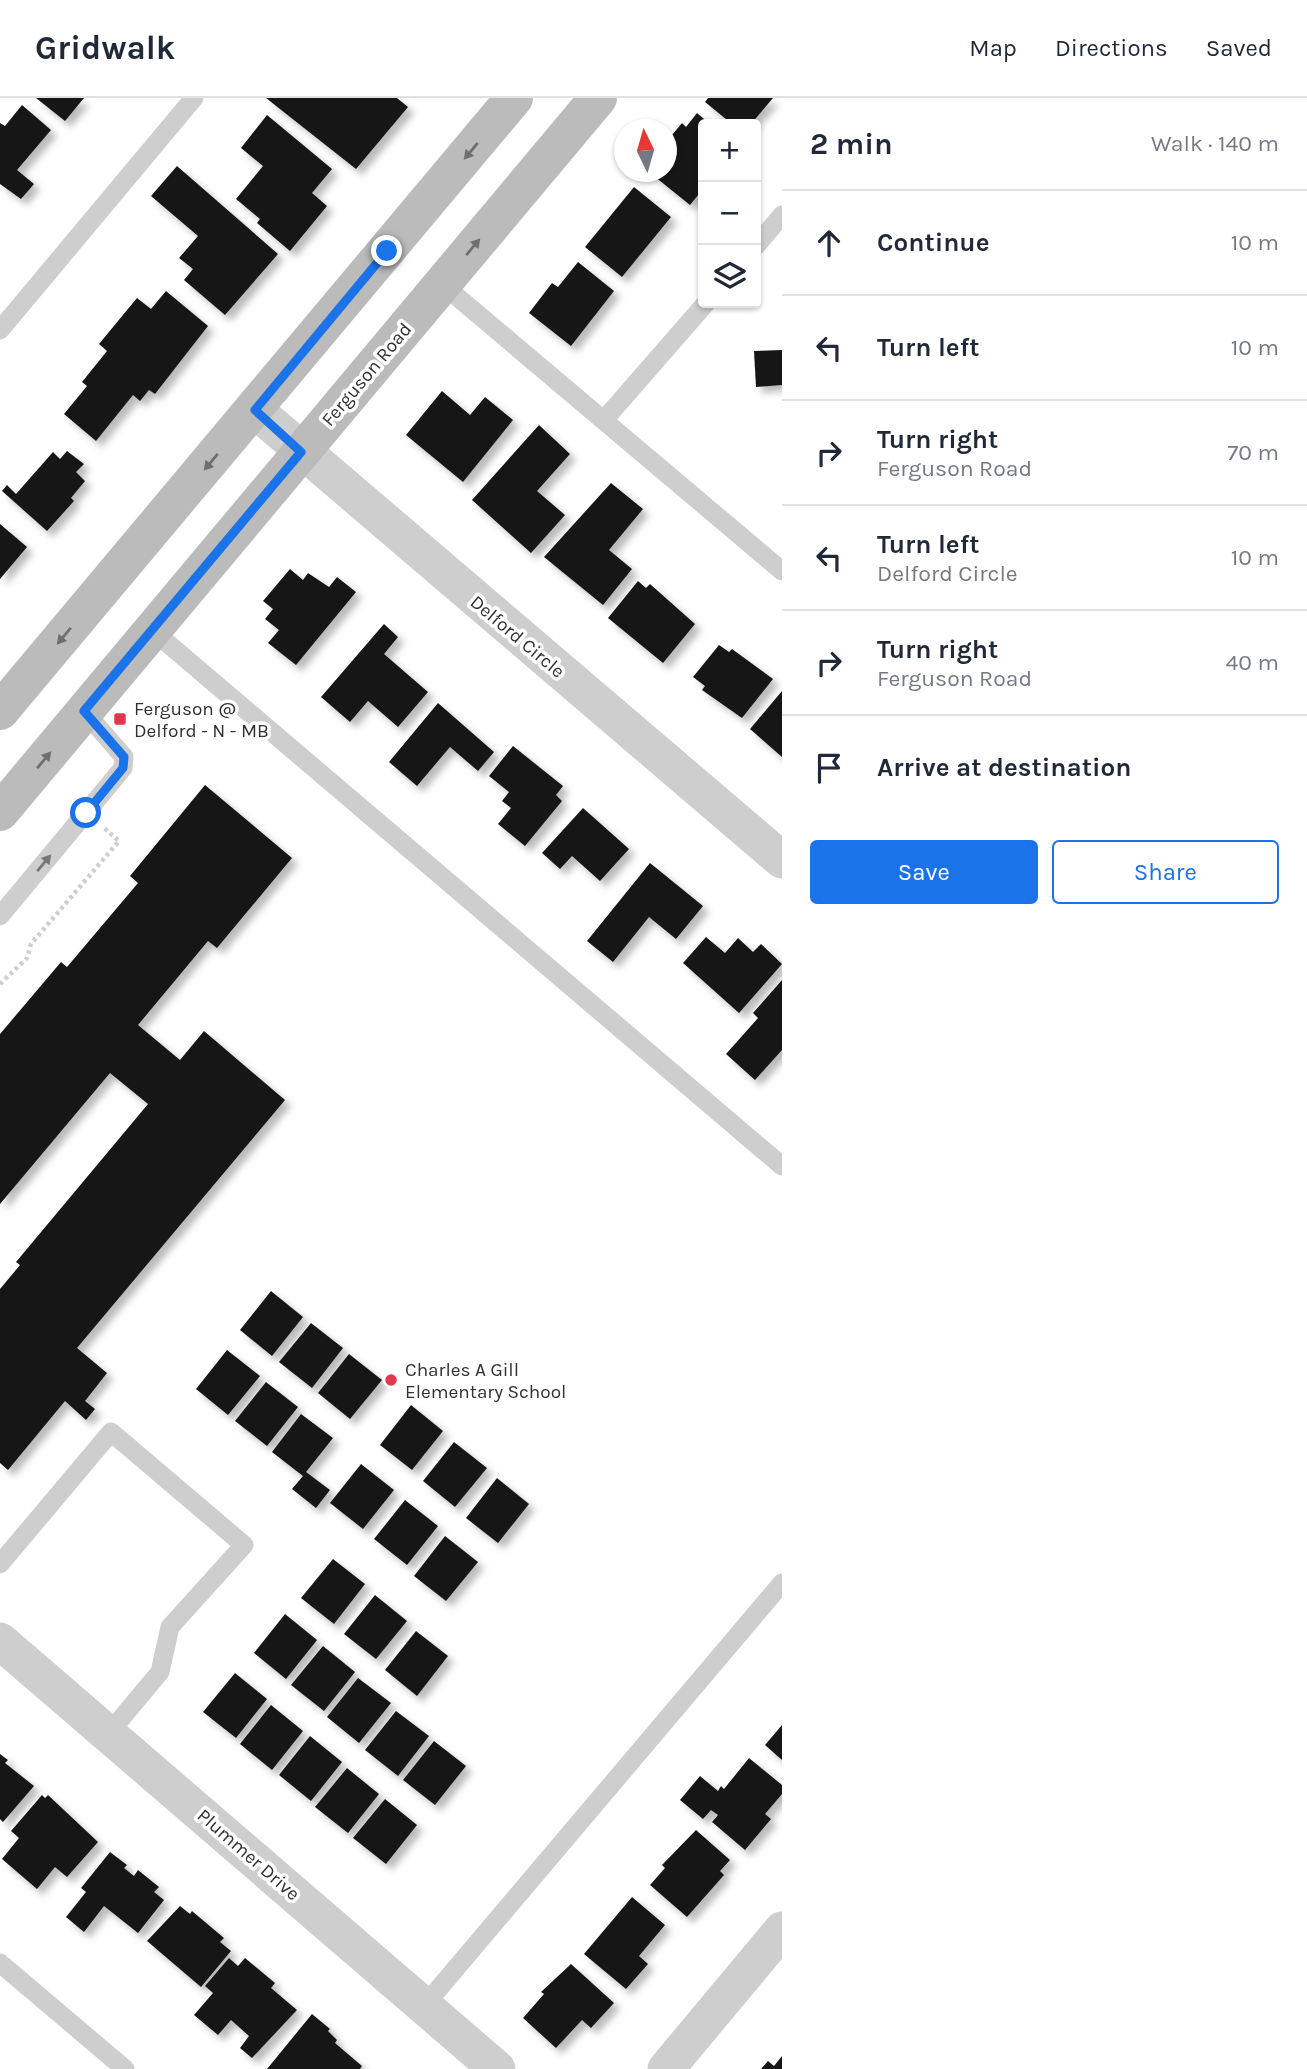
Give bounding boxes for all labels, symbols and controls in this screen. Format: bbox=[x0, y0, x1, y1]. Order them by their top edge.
text: Gridwalk bbox=[35, 29, 175, 67]
text: Map bbox=[969, 34, 1017, 62]
text: Directions bbox=[1055, 34, 1168, 62]
text: Saved bbox=[1206, 34, 1272, 62]
north arrow bbox=[614, 119, 677, 182]
map controls bbox=[698, 119, 761, 308]
button: + bbox=[698, 119, 761, 182]
text: 2 min bbox=[810, 126, 893, 162]
text: Walk · 140 m bbox=[1151, 130, 1279, 157]
one-way arrow bbox=[463, 141, 478, 159]
button: − bbox=[698, 182, 761, 245]
icon: ahead bbox=[810, 224, 848, 262]
text: Continue bbox=[877, 227, 989, 258]
text: 10 m bbox=[1231, 229, 1279, 256]
route end bbox=[371, 235, 402, 266]
one-way arrow bbox=[465, 239, 480, 256]
button: layers bbox=[698, 245, 761, 308]
street label: Ferguson Road bbox=[317, 319, 416, 431]
icon: left bbox=[810, 329, 848, 367]
text: Turn left bbox=[877, 332, 979, 363]
text: 10 m bbox=[1231, 334, 1279, 361]
text: Turn right bbox=[877, 424, 998, 455]
icon: right bbox=[810, 434, 848, 472]
text: 70 m bbox=[1228, 439, 1279, 466]
one-way arrow bbox=[203, 453, 219, 471]
text: Ferguson Road bbox=[877, 455, 1032, 482]
text: Turn left bbox=[877, 529, 979, 560]
icon: left bbox=[810, 539, 848, 577]
text: 10 m bbox=[1231, 544, 1279, 571]
text: Delford Circle bbox=[877, 560, 1018, 587]
street label: Delford Circle bbox=[466, 591, 569, 683]
one-way arrow bbox=[57, 627, 72, 644]
text: Turn right bbox=[877, 634, 998, 665]
icon: right bbox=[810, 644, 848, 682]
text: 40 m bbox=[1226, 649, 1279, 676]
text: Ferguson Road bbox=[877, 665, 1032, 692]
place label: Ferguson @ Delford - N - MB bbox=[134, 698, 269, 742]
marker: Ferguson @ Delford - N - MB bbox=[112, 711, 128, 727]
icon: arrive bbox=[810, 749, 848, 787]
one-way arrow bbox=[36, 751, 51, 769]
text: Arrive at destination bbox=[877, 752, 1131, 783]
route start bbox=[70, 797, 101, 828]
button: Save bbox=[810, 840, 1038, 904]
button: Share bbox=[1052, 840, 1279, 904]
one-way arrow bbox=[36, 855, 51, 873]
place label: Charles A Gill Elementary School bbox=[405, 1359, 566, 1403]
marker: Charles A Gill Elementary School bbox=[383, 1372, 399, 1388]
street label: Plummer Drive bbox=[193, 1804, 304, 1905]

